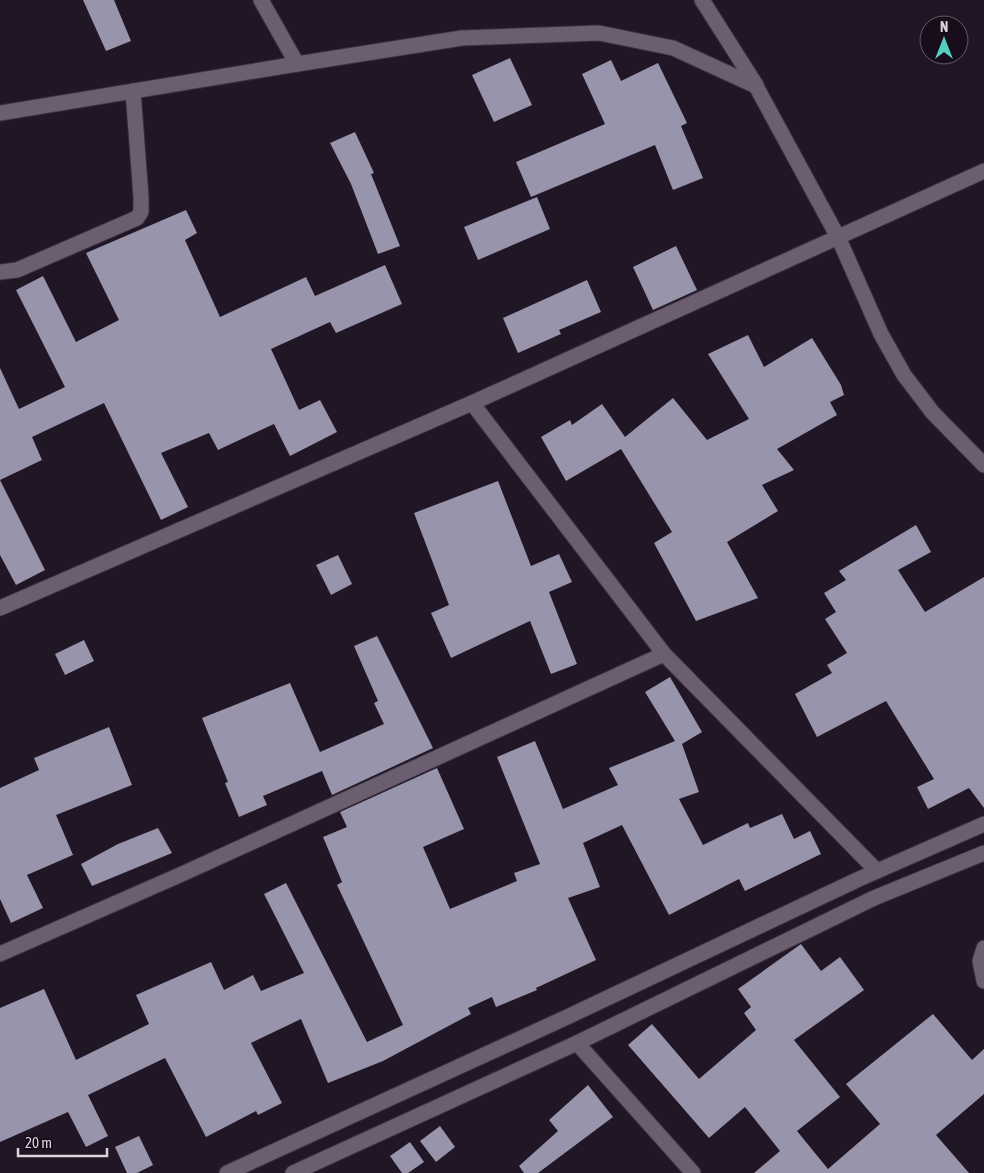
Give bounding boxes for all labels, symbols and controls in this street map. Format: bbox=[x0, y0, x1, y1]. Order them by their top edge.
north arrow bbox=[919, 15, 969, 65]
text: N bbox=[940, 19, 948, 35]
scale bar bbox=[18, 1126, 106, 1158]
text: 20 m bbox=[25, 1134, 52, 1151]

